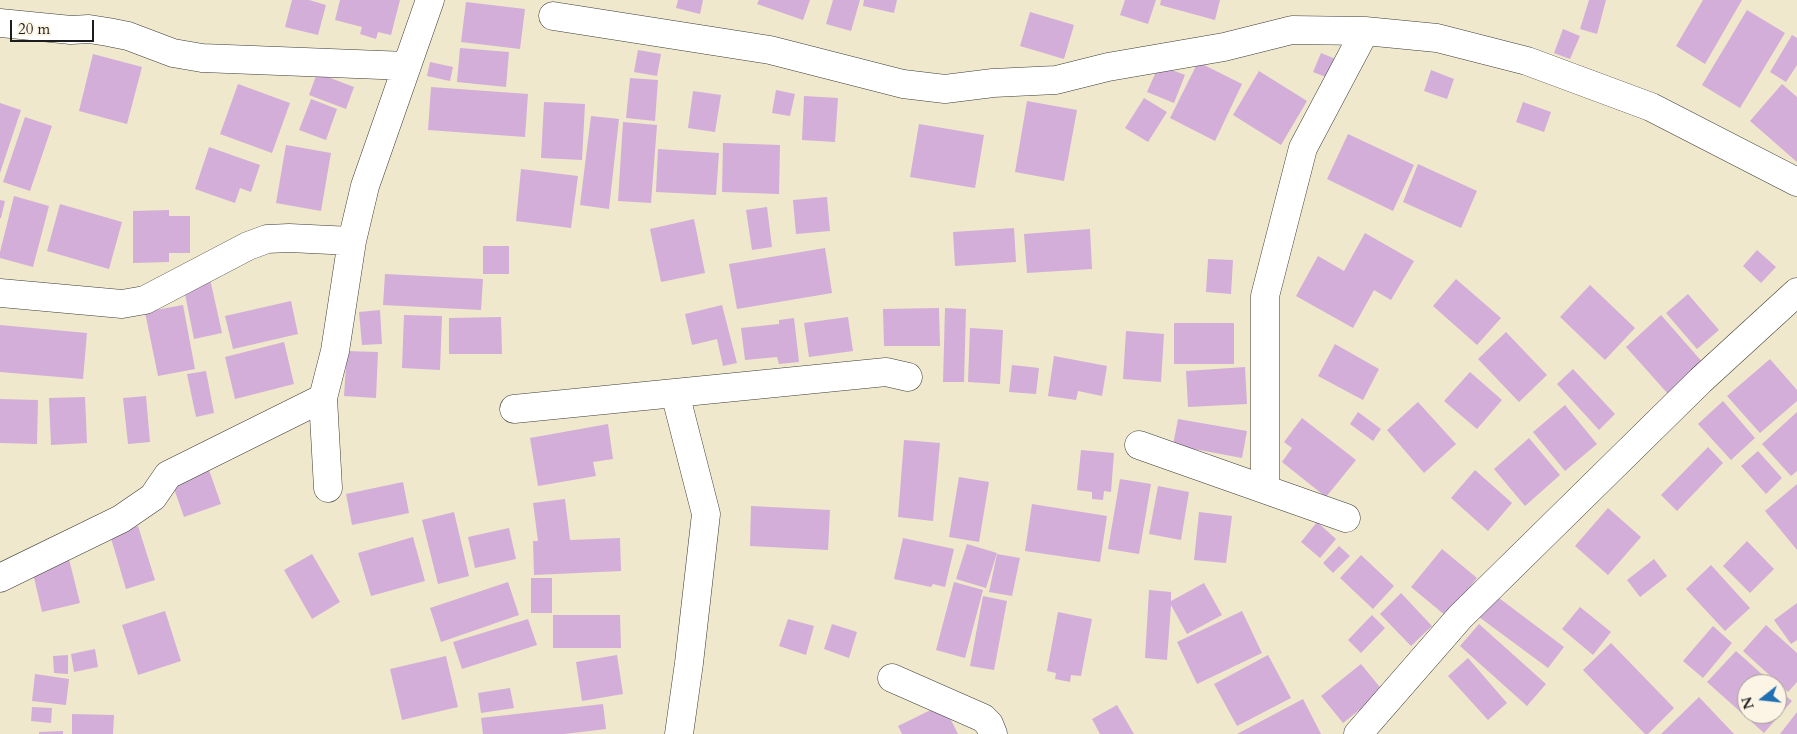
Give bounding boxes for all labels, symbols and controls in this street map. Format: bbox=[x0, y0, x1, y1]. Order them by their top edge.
scale bar bbox=[12, 10, 96, 42]
text: 20 m bbox=[18, 19, 50, 39]
north arrow bbox=[1737, 674, 1787, 724]
text: N bbox=[1737, 695, 1759, 711]

